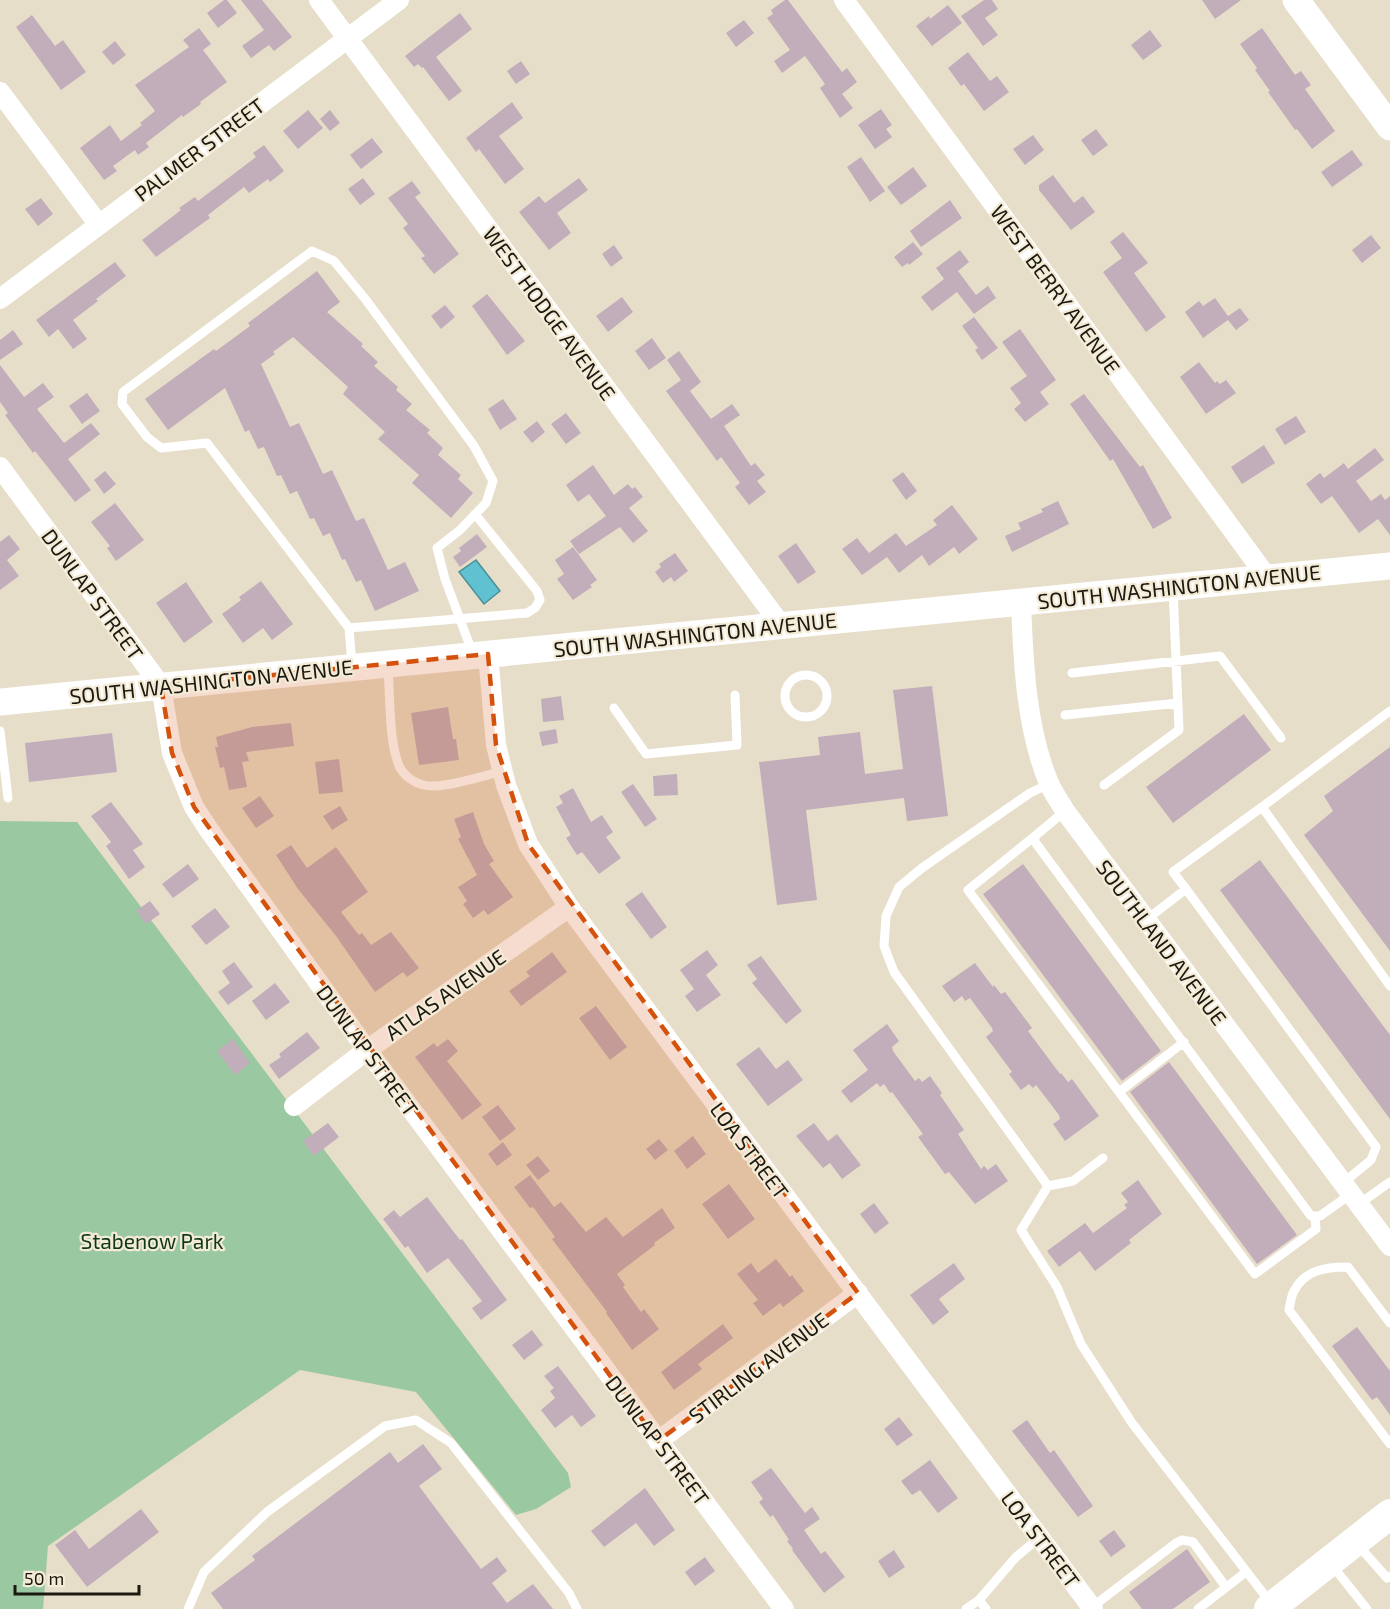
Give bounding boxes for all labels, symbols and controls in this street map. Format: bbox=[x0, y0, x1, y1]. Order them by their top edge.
street label: PALMER STREET bbox=[129, 92, 269, 206]
street label: WEST BERRY AVENUE bbox=[986, 199, 1126, 379]
street label: WEST HODGE AVENUE bbox=[479, 221, 621, 405]
street label: DUNLAP STREET bbox=[37, 524, 149, 664]
street label: SOUTH WASHINGTON AVENUE bbox=[1036, 559, 1322, 613]
street label: SOUTH WASHINGTON AVENUE bbox=[552, 607, 838, 661]
street label: SOUTH WASHINGTON AVENUE bbox=[68, 654, 354, 708]
street label: SOUTHLAND AVENUE bbox=[1092, 855, 1232, 1029]
street label: ATLAS AVENUE bbox=[380, 943, 510, 1045]
street label: DUNLAP STREET bbox=[312, 980, 424, 1120]
street label: LOA STREET bbox=[706, 1097, 794, 1203]
park label: Stabenow Park bbox=[80, 1228, 224, 1253]
street label: STIRLING AVENUE bbox=[683, 1306, 833, 1428]
street label: DUNLAP STREET bbox=[601, 1370, 715, 1510]
street label: LOA STREET bbox=[997, 1486, 1085, 1592]
scale bar bbox=[15, 1558, 140, 1596]
text: 50 m bbox=[24, 1567, 64, 1589]

